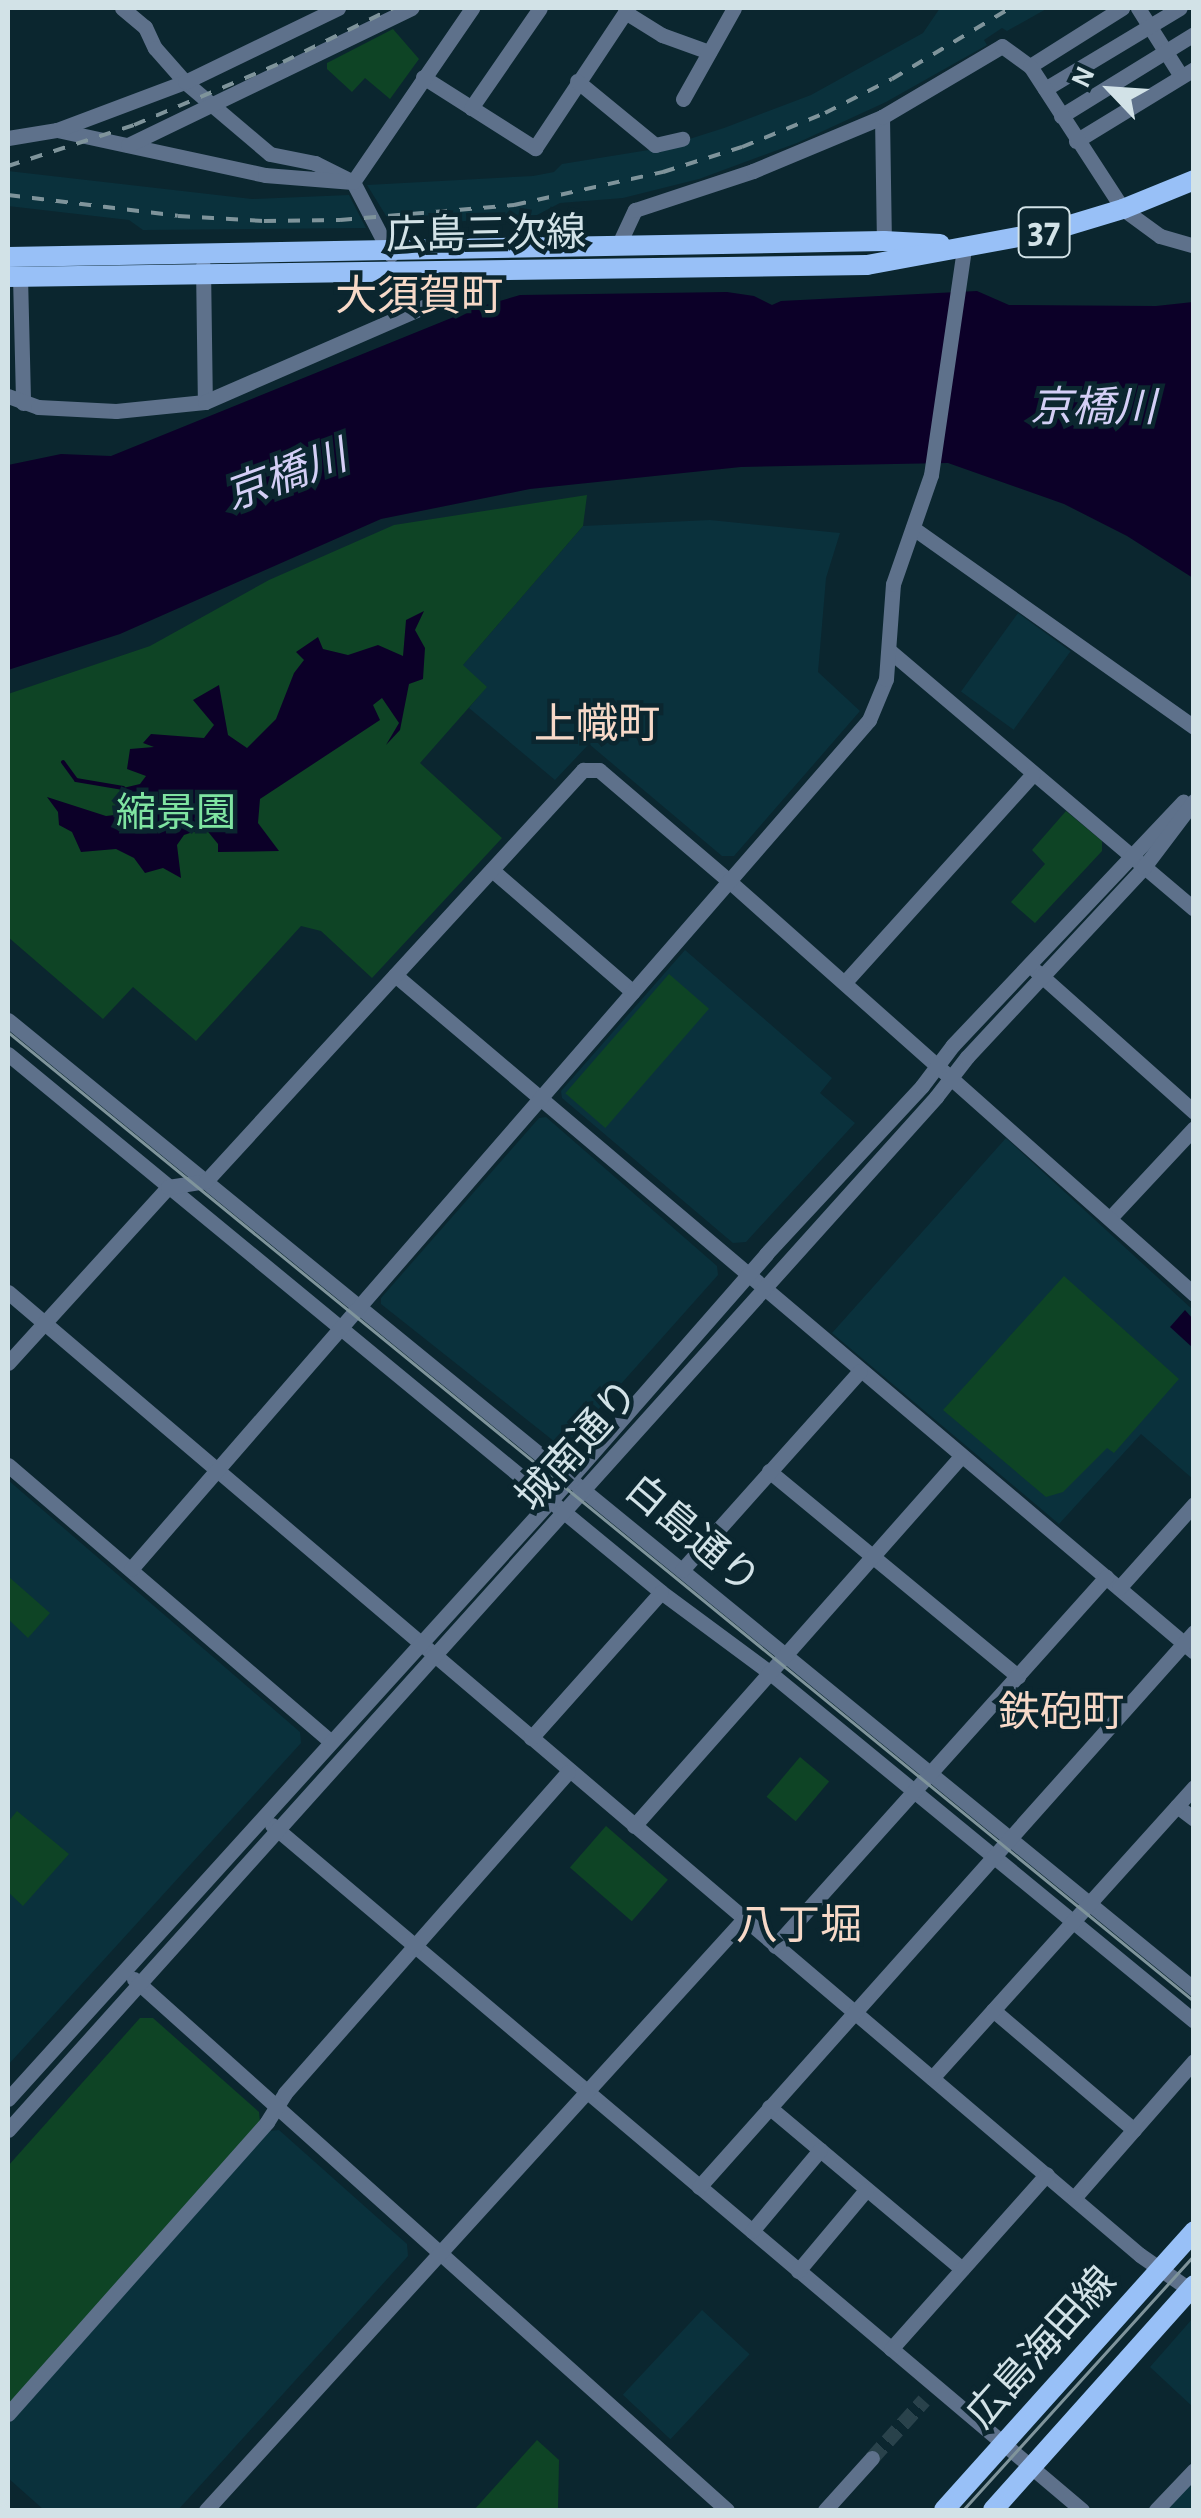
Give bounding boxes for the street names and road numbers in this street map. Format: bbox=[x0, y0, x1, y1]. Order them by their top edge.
road number: 37 bbox=[1016, 199, 1072, 265]
street label: 広島三次線 bbox=[386, 209, 586, 261]
street label: 城南通り bbox=[507, 1370, 649, 1522]
street label: 白島通り bbox=[615, 1465, 769, 1605]
street label: 広島海田線 bbox=[957, 2258, 1127, 2438]

